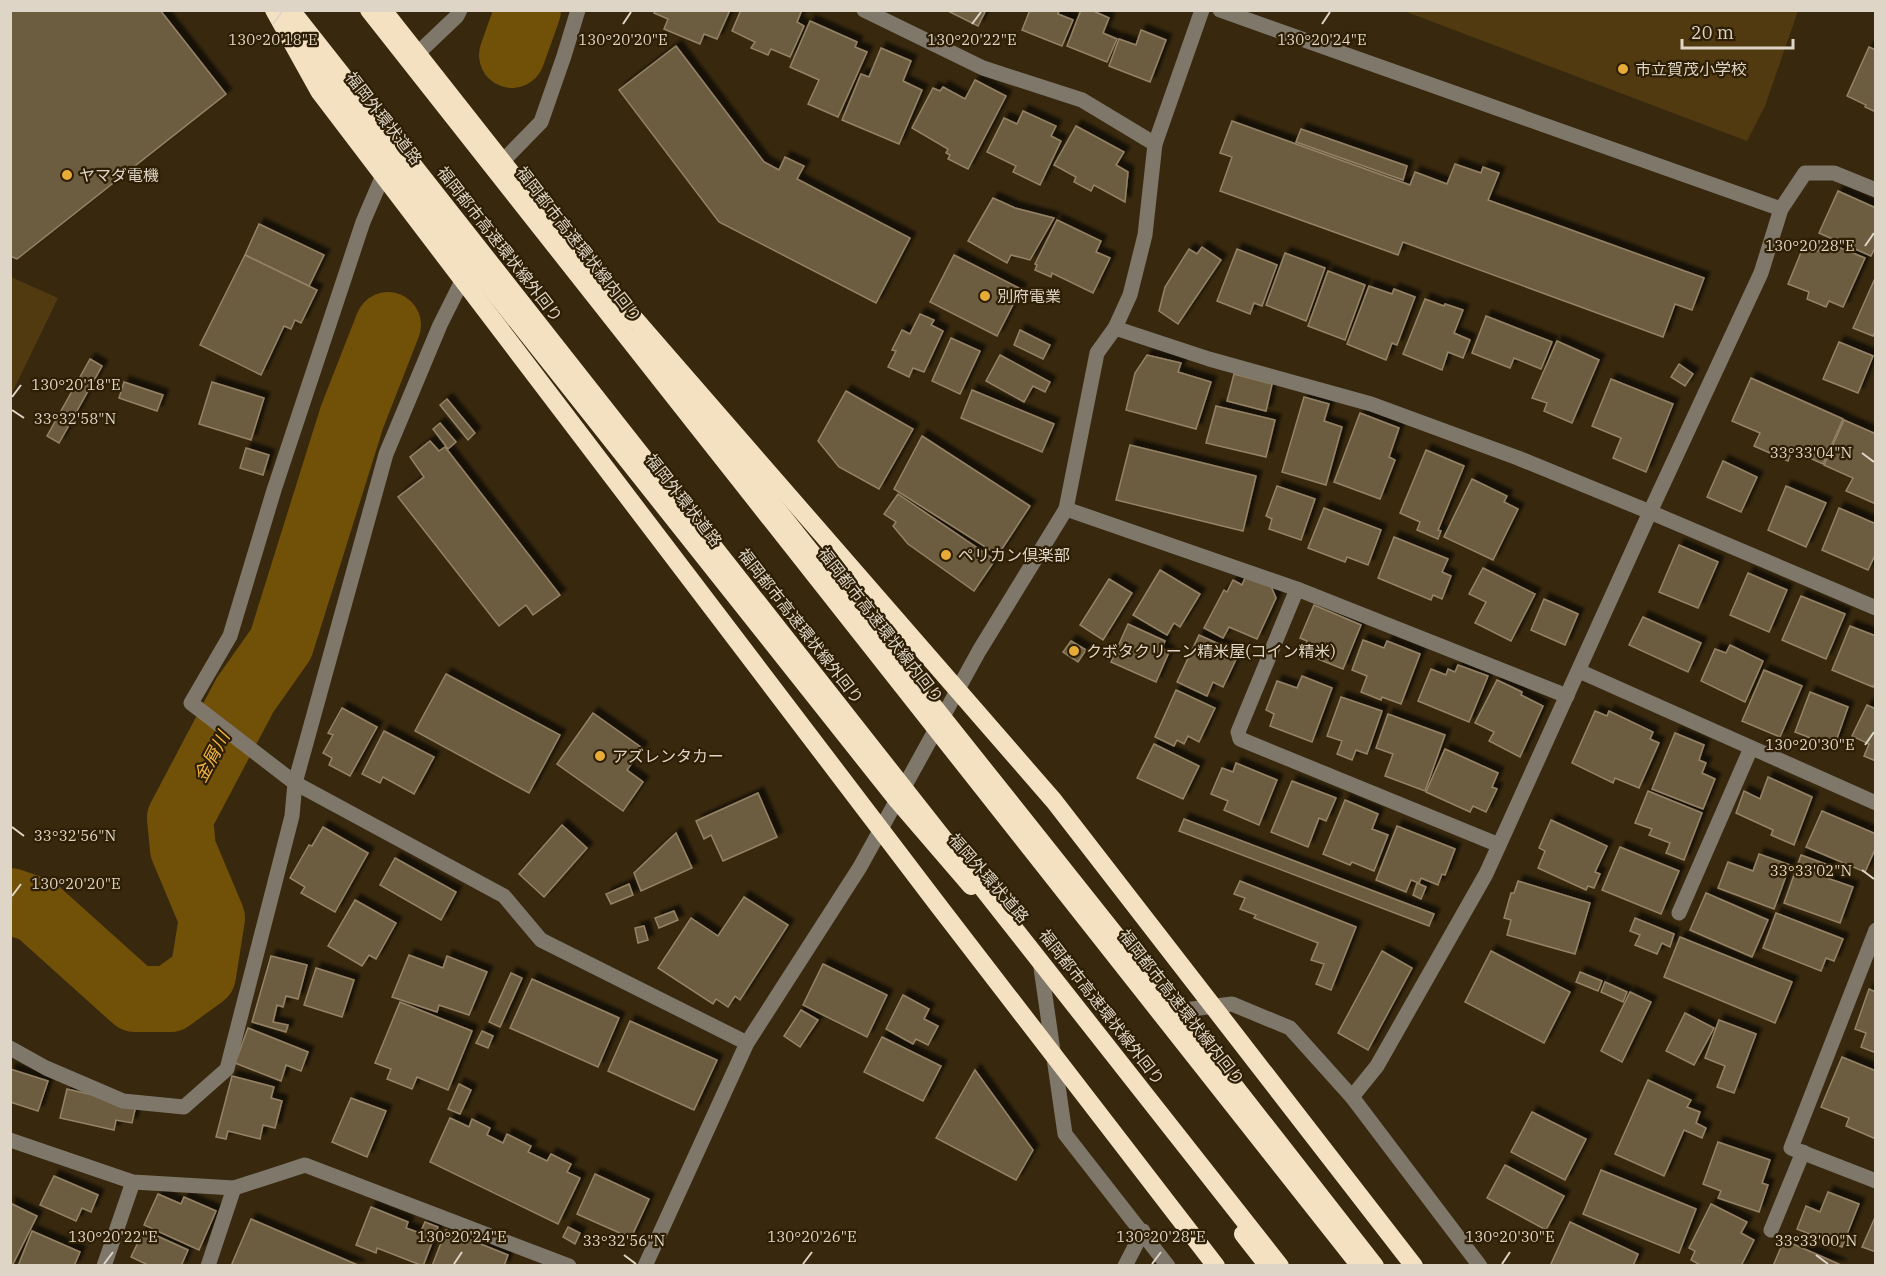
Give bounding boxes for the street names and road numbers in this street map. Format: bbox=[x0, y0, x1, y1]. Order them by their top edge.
street label: 福岡外環状道路 bbox=[342, 68, 426, 168]
street label: 福岡都市高速環状線外回り bbox=[433, 162, 567, 326]
street label: 福岡都市高速環状線内回り bbox=[512, 162, 646, 326]
street label: 福岡外環状道路 bbox=[642, 450, 726, 550]
street label: 福岡都市高速環状線内回り bbox=[814, 543, 948, 707]
street label: 福岡都市高速環状線外回り bbox=[734, 544, 868, 708]
street label: 福岡外環状道路 bbox=[945, 829, 1033, 927]
street label: 福岡都市高速環状線外回り bbox=[1035, 925, 1169, 1089]
street label: 福岡都市高速環状線内回り bbox=[1115, 925, 1249, 1089]

